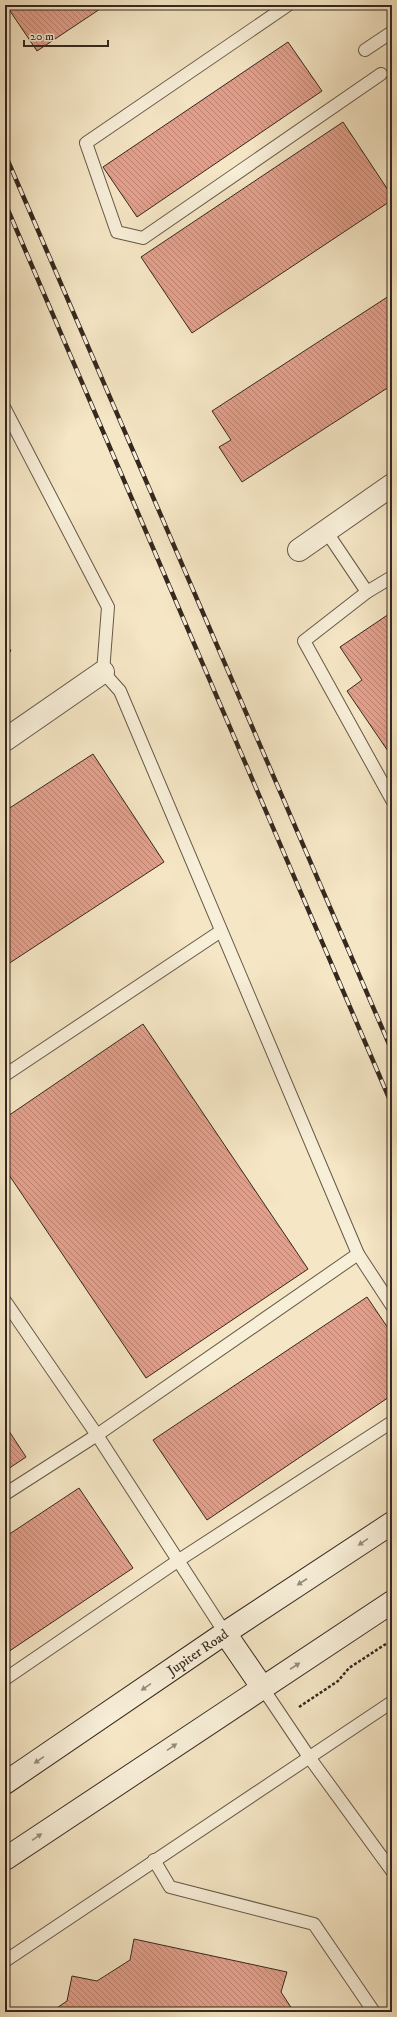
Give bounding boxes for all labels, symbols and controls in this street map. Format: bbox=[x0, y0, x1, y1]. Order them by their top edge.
scale bar bbox=[24, 22, 108, 48]
text: 20 m bbox=[30, 29, 54, 44]
one-way arrow bbox=[358, 1538, 369, 1546]
one-way arrow bbox=[297, 1578, 308, 1586]
street label: Jupiter Road bbox=[162, 1625, 232, 1681]
one-way arrow bbox=[290, 1662, 300, 1670]
one-way arrow bbox=[141, 1683, 152, 1690]
one-way arrow bbox=[166, 1743, 177, 1751]
one-way arrow bbox=[34, 1756, 44, 1764]
one-way arrow bbox=[32, 1833, 43, 1841]

